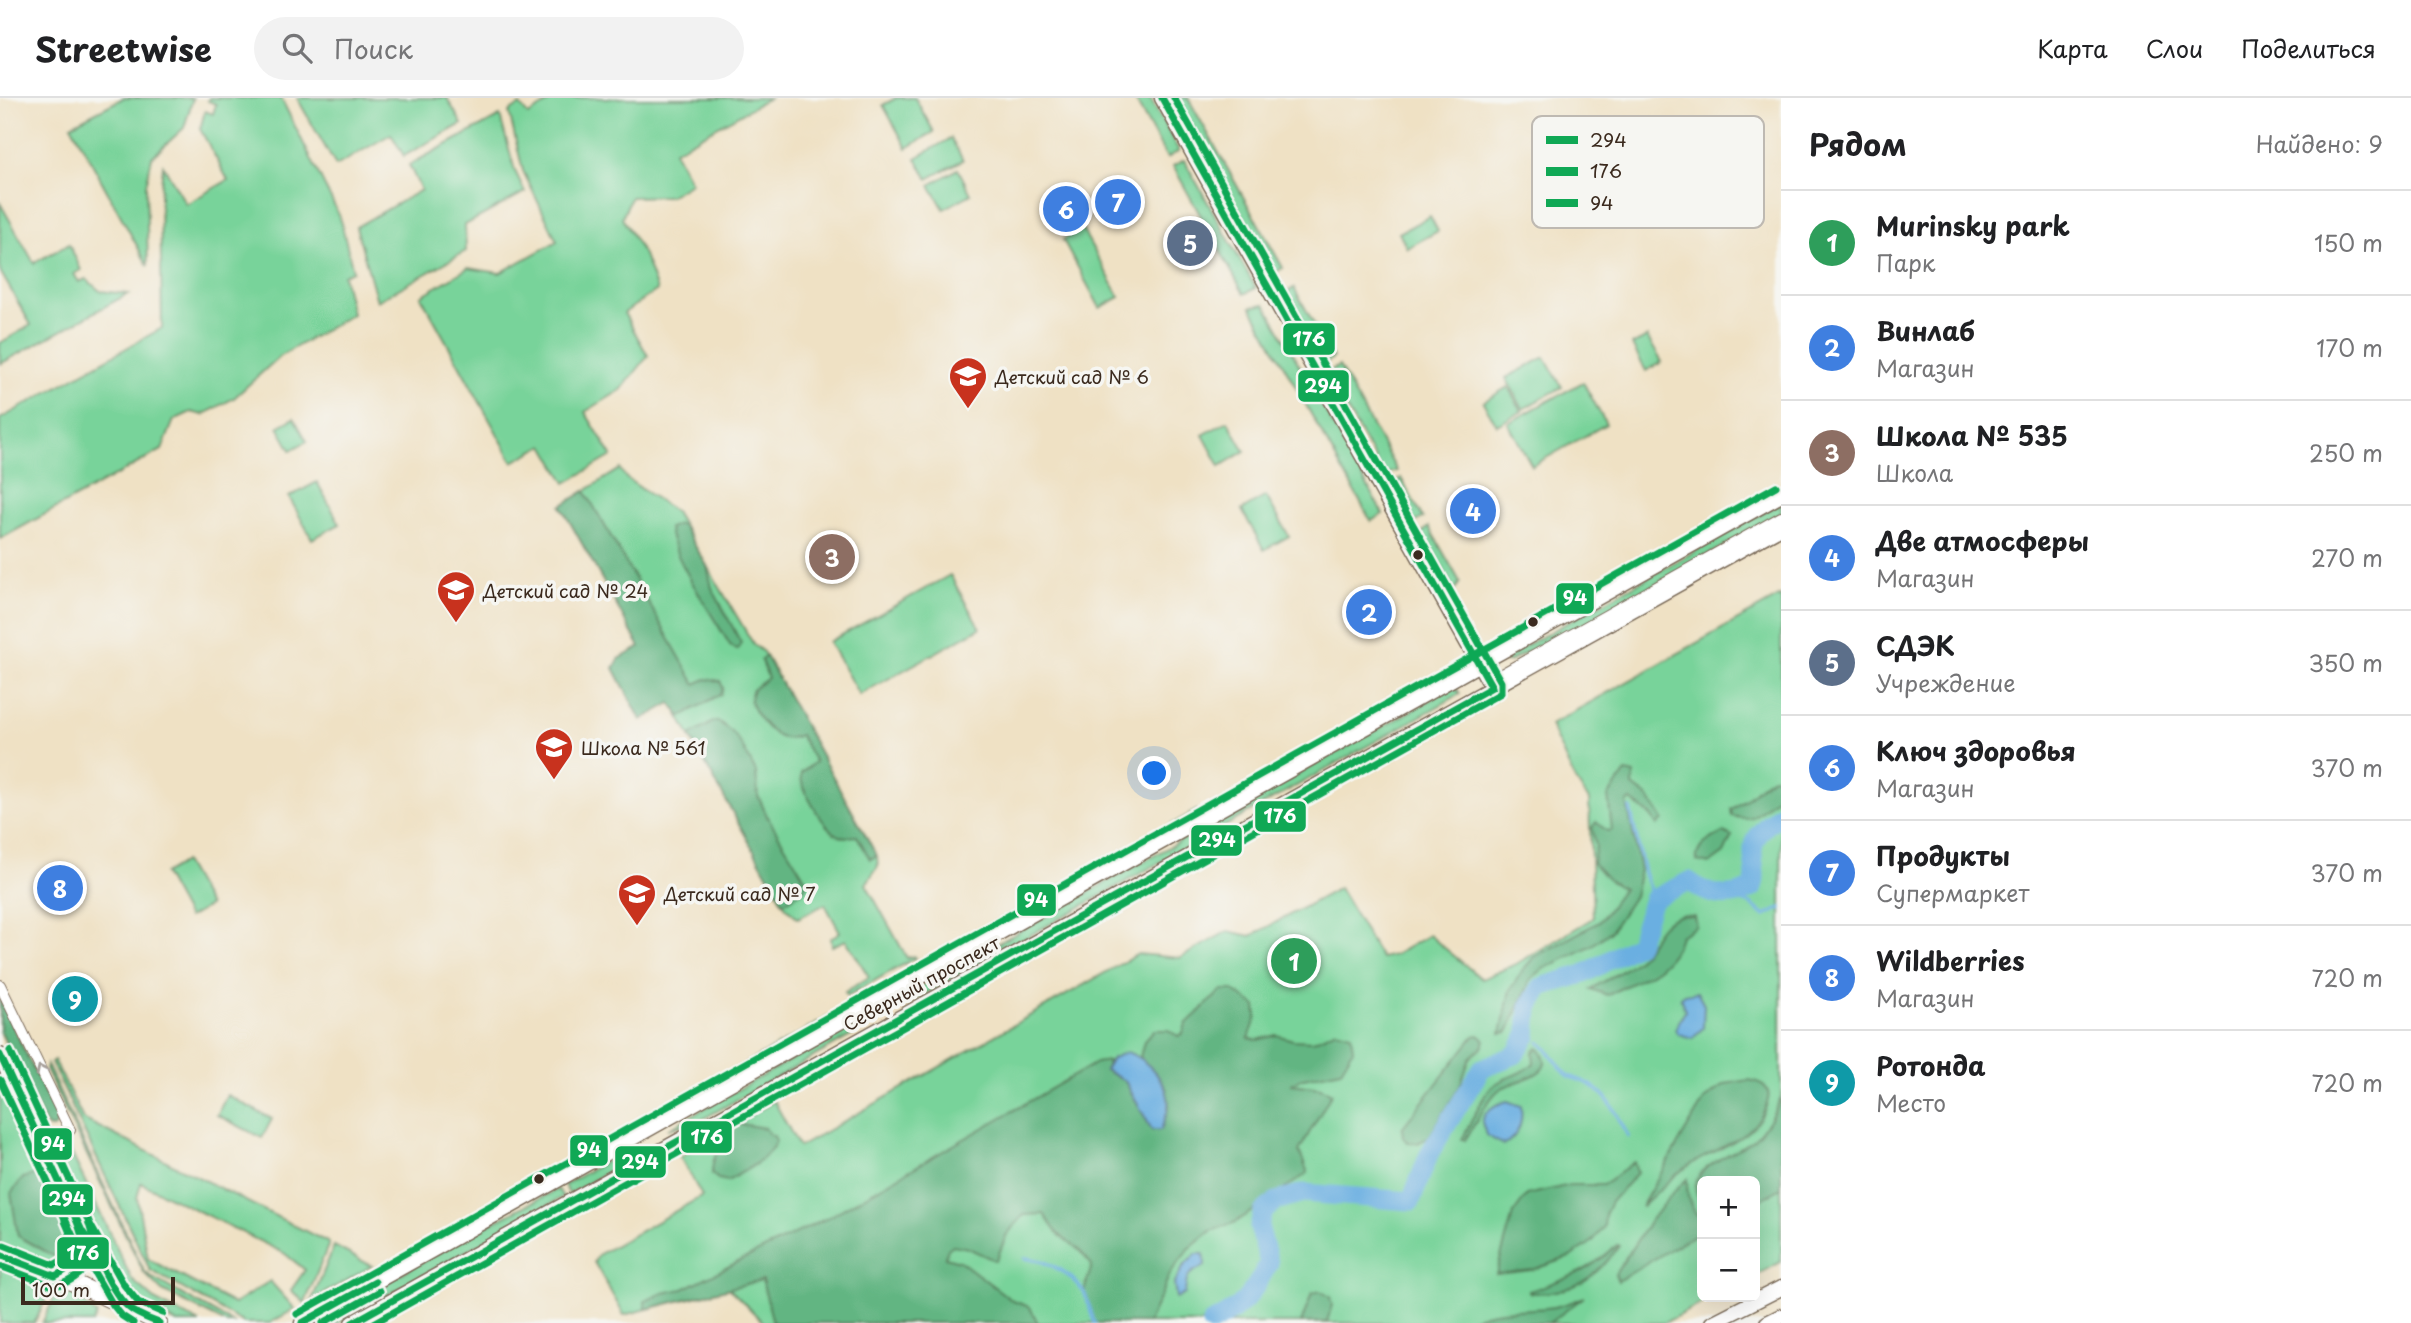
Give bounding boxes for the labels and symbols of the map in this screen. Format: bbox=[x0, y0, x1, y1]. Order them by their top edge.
legend bbox=[1532, 116, 1764, 228]
text: 294 bbox=[1590, 125, 1627, 153]
text: 176 bbox=[1590, 156, 1622, 184]
pin: 7 bbox=[1095, 176, 1141, 228]
pin: 6 bbox=[1043, 183, 1089, 235]
text: 94 bbox=[1590, 188, 1614, 216]
pin: 5 bbox=[1167, 217, 1213, 269]
line badge: 176 bbox=[1282, 322, 1336, 356]
text: 176 bbox=[1293, 324, 1325, 352]
school or university icon: Детский сад № 6 bbox=[947, 355, 989, 410]
place label: Детский сад № 6 bbox=[994, 363, 1149, 390]
line badge: 294 bbox=[1297, 369, 1350, 403]
text: 294 bbox=[1304, 371, 1342, 399]
pin: 4 bbox=[1450, 485, 1496, 537]
pin: 3 bbox=[809, 531, 855, 583]
unlabelled marker bbox=[1411, 548, 1425, 562]
school or university icon: Детский сад № 24 bbox=[435, 569, 477, 624]
place label: Детский сад № 24 bbox=[482, 577, 649, 604]
line badge: 94 bbox=[1555, 582, 1595, 615]
text: 94 bbox=[1563, 583, 1587, 611]
pin: 2 bbox=[1346, 586, 1392, 638]
unlabelled marker bbox=[1526, 615, 1540, 629]
school or university icon: Школа № 561 bbox=[533, 726, 575, 781]
place label: Школа № 561 bbox=[581, 734, 706, 761]
your location bbox=[1137, 756, 1171, 790]
line badge: 176 bbox=[1254, 800, 1307, 833]
text: 176 bbox=[1264, 801, 1296, 829]
line badge: 294 bbox=[1190, 824, 1243, 857]
text: 294 bbox=[1198, 825, 1236, 853]
pin: 8 bbox=[37, 862, 83, 914]
school or university icon: Детский сад № 7 bbox=[616, 872, 658, 927]
place label: Детский сад № 7 bbox=[663, 880, 816, 907]
line badge: 94 bbox=[1016, 883, 1057, 917]
text: 94 bbox=[1024, 885, 1048, 913]
street label: Северный проспект bbox=[838, 929, 1004, 1037]
pin: 1 bbox=[1271, 935, 1317, 987]
pin: 9 bbox=[52, 973, 98, 1025]
one-way arrow bbox=[35, 1065, 49, 1077]
line badge: 176 bbox=[680, 1120, 733, 1154]
text: 176 bbox=[691, 1122, 723, 1150]
line badge: 94 bbox=[33, 1127, 73, 1161]
text: 94 bbox=[41, 1129, 65, 1157]
line badge: 94 bbox=[569, 1134, 609, 1167]
text: 94 bbox=[577, 1135, 601, 1163]
line badge: 294 bbox=[614, 1145, 667, 1179]
text: 294 bbox=[621, 1147, 659, 1175]
unlabelled marker bbox=[532, 1172, 546, 1186]
line badge: 294 bbox=[41, 1183, 94, 1216]
text: 294 bbox=[48, 1184, 86, 1212]
line badge: 176 bbox=[56, 1236, 110, 1270]
text: 176 bbox=[67, 1238, 99, 1266]
scale bar bbox=[21, 1274, 175, 1306]

